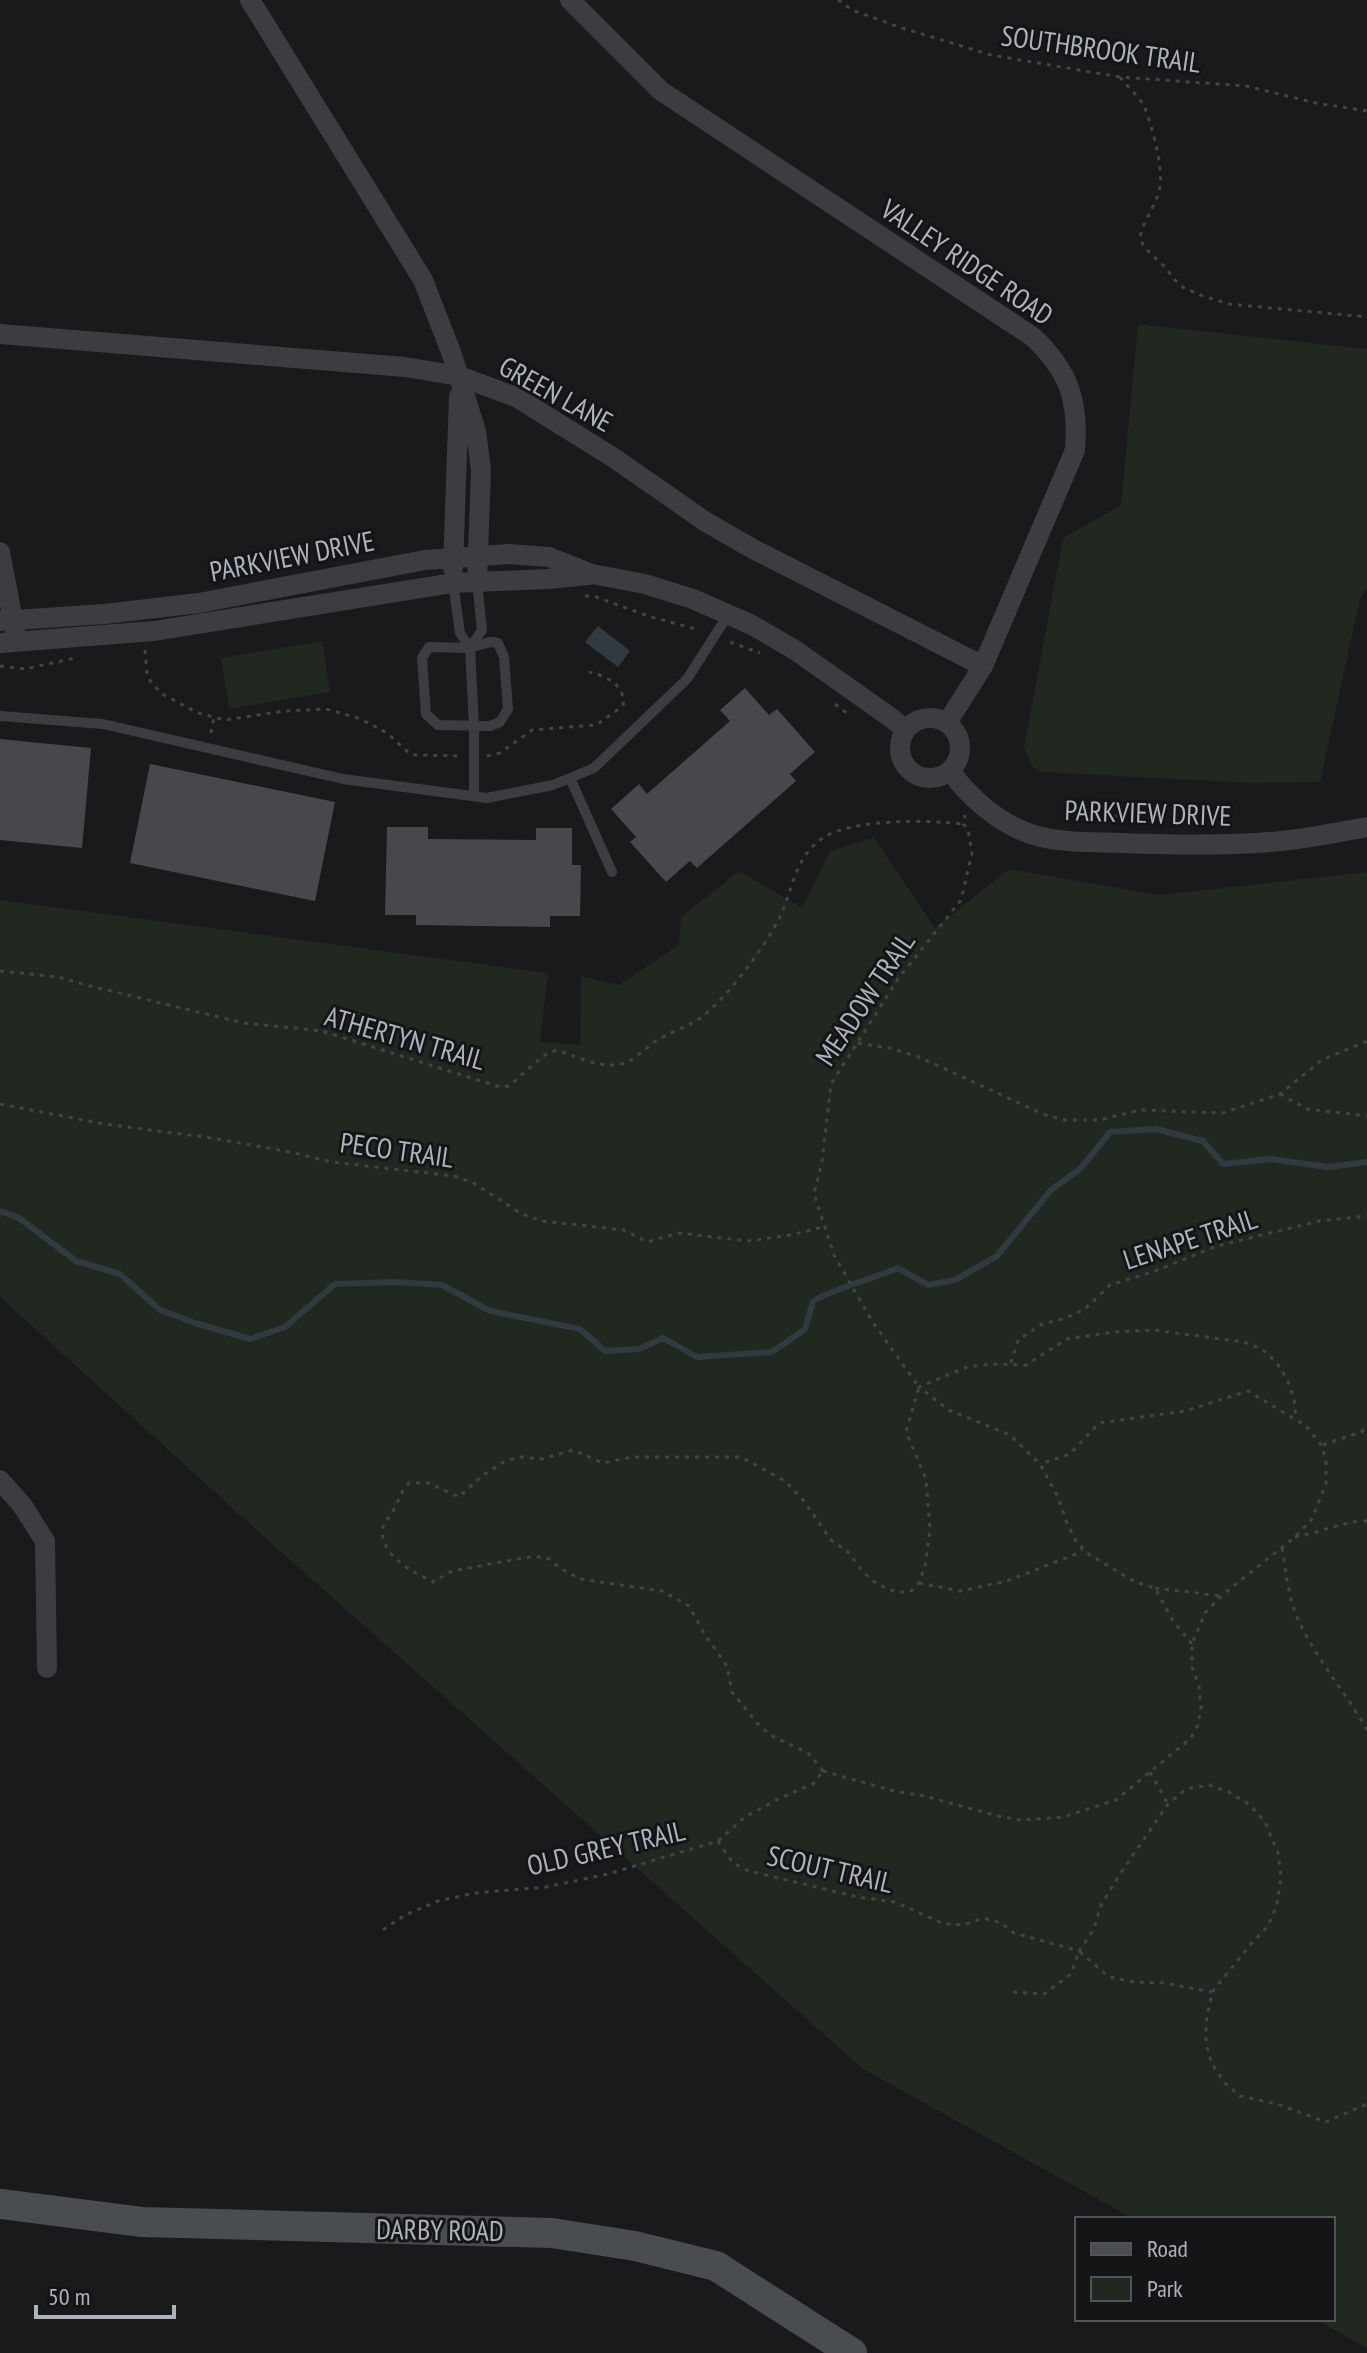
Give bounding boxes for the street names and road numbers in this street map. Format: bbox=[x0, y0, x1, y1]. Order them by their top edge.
street label: SOUTHBROOK TRAIL bbox=[999, 16, 1204, 81]
street label: VALLEY RIDGE ROAD bbox=[873, 190, 1061, 333]
street label: GREEN LANE bbox=[493, 347, 620, 440]
street label: PARKVIEW DRIVE bbox=[207, 521, 377, 590]
street label: PARKVIEW DRIVE bbox=[1064, 791, 1232, 834]
street label: MEADOW TRAIL bbox=[807, 925, 923, 1072]
street label: ATHERTYN TRAIL bbox=[321, 997, 490, 1078]
street label: PECO TRAIL bbox=[338, 1123, 457, 1176]
street label: LENAPE TRAIL bbox=[1118, 1199, 1262, 1278]
street label: OLD GREY TRAIL bbox=[523, 1811, 689, 1884]
street label: SCOUT TRAIL bbox=[764, 1836, 897, 1901]
street label: DARBY ROAD bbox=[376, 2210, 504, 2249]

